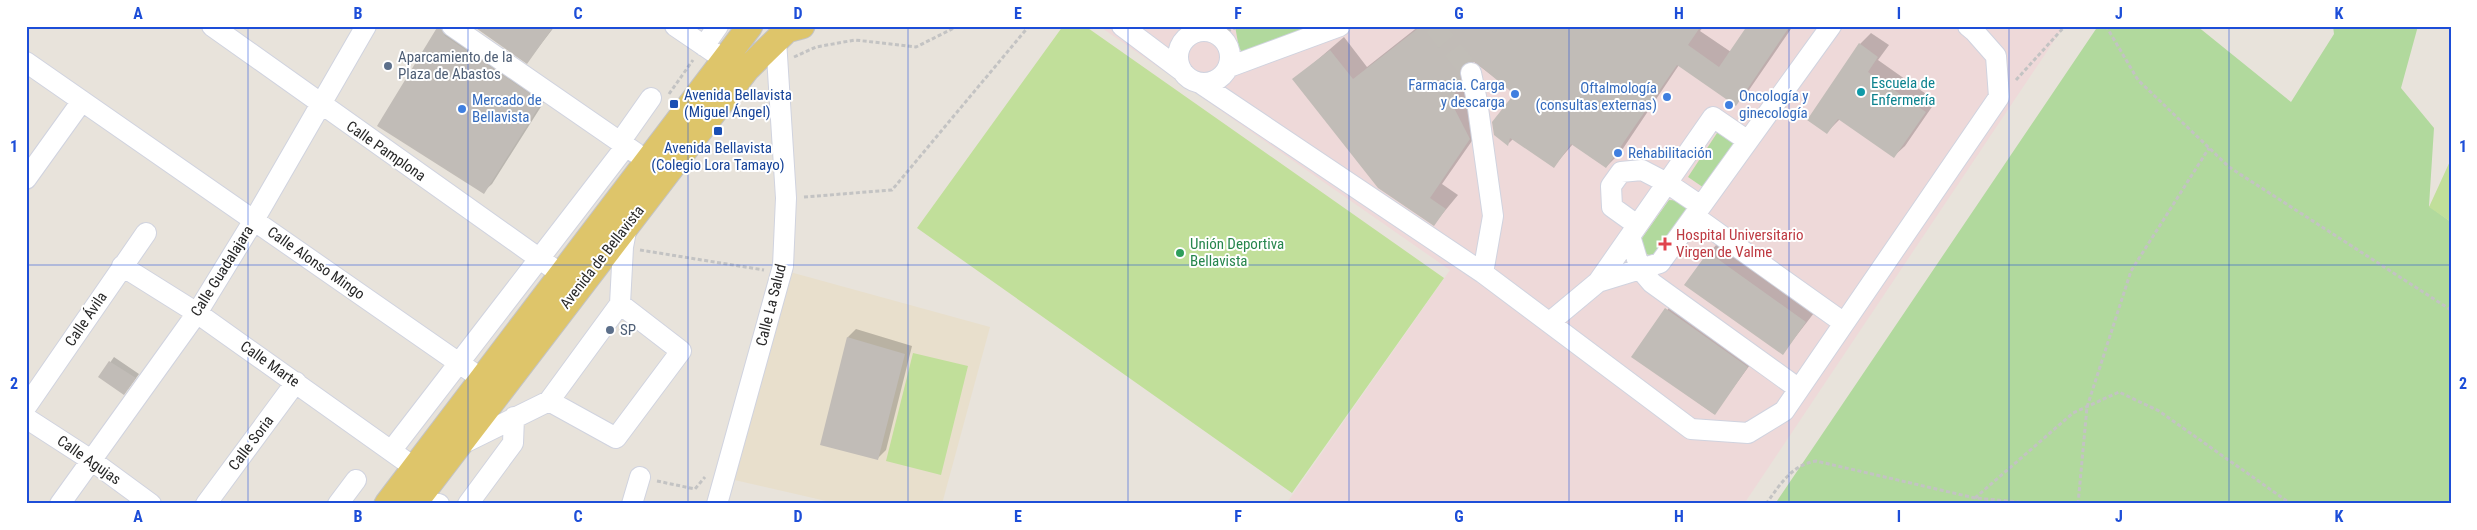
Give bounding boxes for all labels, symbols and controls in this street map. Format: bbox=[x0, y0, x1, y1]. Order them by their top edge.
text: A bbox=[133, 4, 143, 23]
text: B bbox=[354, 4, 363, 23]
text: C bbox=[573, 4, 583, 23]
text: D bbox=[793, 4, 803, 23]
text: E bbox=[1014, 4, 1022, 23]
text: F bbox=[1234, 4, 1242, 23]
text: G bbox=[1454, 4, 1464, 23]
text: H bbox=[1674, 4, 1684, 23]
text: I bbox=[1897, 4, 1901, 23]
text: J bbox=[2115, 4, 2123, 23]
text: K bbox=[2335, 4, 2344, 23]
place label: Aparcamiento de la Plaza de Abastos bbox=[398, 48, 513, 83]
marker: Aparcamiento de la Plaza de Abastos bbox=[382, 60, 394, 72]
place label: Escuela de Enfermería bbox=[1871, 74, 1936, 109]
place label: Farmacia. Carga y descarga bbox=[1408, 76, 1505, 111]
place label: Oftalmología (consultas externas) bbox=[1535, 79, 1657, 114]
place label: Avenida Bellavista (Miguel Ángel) bbox=[684, 86, 792, 121]
marker: Escuela de Enfermería bbox=[1855, 86, 1867, 98]
place label: Oncología y ginecología bbox=[1739, 87, 1809, 122]
marker: Farmacia. Carga y descarga bbox=[1509, 88, 1521, 100]
place label: Mercado de Bellavista bbox=[472, 91, 542, 126]
marker: Oftalmología (consultas externas) bbox=[1661, 91, 1673, 103]
marker: Avenida Bellavista (Miguel Ángel) bbox=[668, 98, 680, 110]
marker: Oncología y ginecología bbox=[1723, 99, 1735, 111]
marker: Mercado de Bellavista bbox=[456, 103, 468, 115]
street label: Calle Pamplona bbox=[343, 117, 429, 185]
marker: Avenida Bellavista (Colegio Lora Tamayo) bbox=[712, 125, 724, 137]
text: 1 bbox=[10, 137, 18, 156]
text: 1 bbox=[2459, 137, 2467, 156]
place label: Avenida Bellavista (Colegio Lora Tamayo) bbox=[651, 139, 785, 174]
place label: Rehabilitación bbox=[1628, 144, 1712, 162]
marker: Rehabilitación bbox=[1612, 147, 1624, 159]
street label: Avenida de Bellavista bbox=[556, 202, 648, 312]
street label: Calle Guadalajara bbox=[187, 222, 257, 320]
street label: Calle Alonso Mingo bbox=[264, 223, 368, 303]
place label: Hospital Universitario Virgen de Valme bbox=[1676, 226, 1804, 261]
place label: Unión Deportiva Bellavista bbox=[1190, 235, 1284, 270]
marker: Hospital Universitario Virgen de Valme bbox=[1658, 237, 1672, 251]
marker: Unión Deportiva Bellavista bbox=[1174, 247, 1186, 259]
street label: Calle La Salud bbox=[752, 262, 790, 348]
street label: Calle Ávila bbox=[61, 288, 111, 350]
place label: SP bbox=[620, 321, 636, 339]
marker: SP bbox=[604, 324, 616, 336]
street label: Calle Marte bbox=[237, 337, 303, 391]
text: 2 bbox=[10, 374, 18, 393]
text: 2 bbox=[2459, 374, 2467, 393]
street label: Calle Soria bbox=[225, 412, 277, 474]
street label: Calle Agujas bbox=[54, 431, 124, 489]
text: A bbox=[133, 507, 143, 526]
text: B bbox=[354, 507, 363, 526]
text: C bbox=[573, 507, 583, 526]
text: D bbox=[793, 507, 803, 526]
text: E bbox=[1014, 507, 1022, 526]
text: F bbox=[1234, 507, 1242, 526]
text: G bbox=[1454, 507, 1464, 526]
text: H bbox=[1674, 507, 1684, 526]
text: I bbox=[1897, 507, 1901, 526]
text: J bbox=[2115, 507, 2123, 526]
text: K bbox=[2335, 507, 2344, 526]

